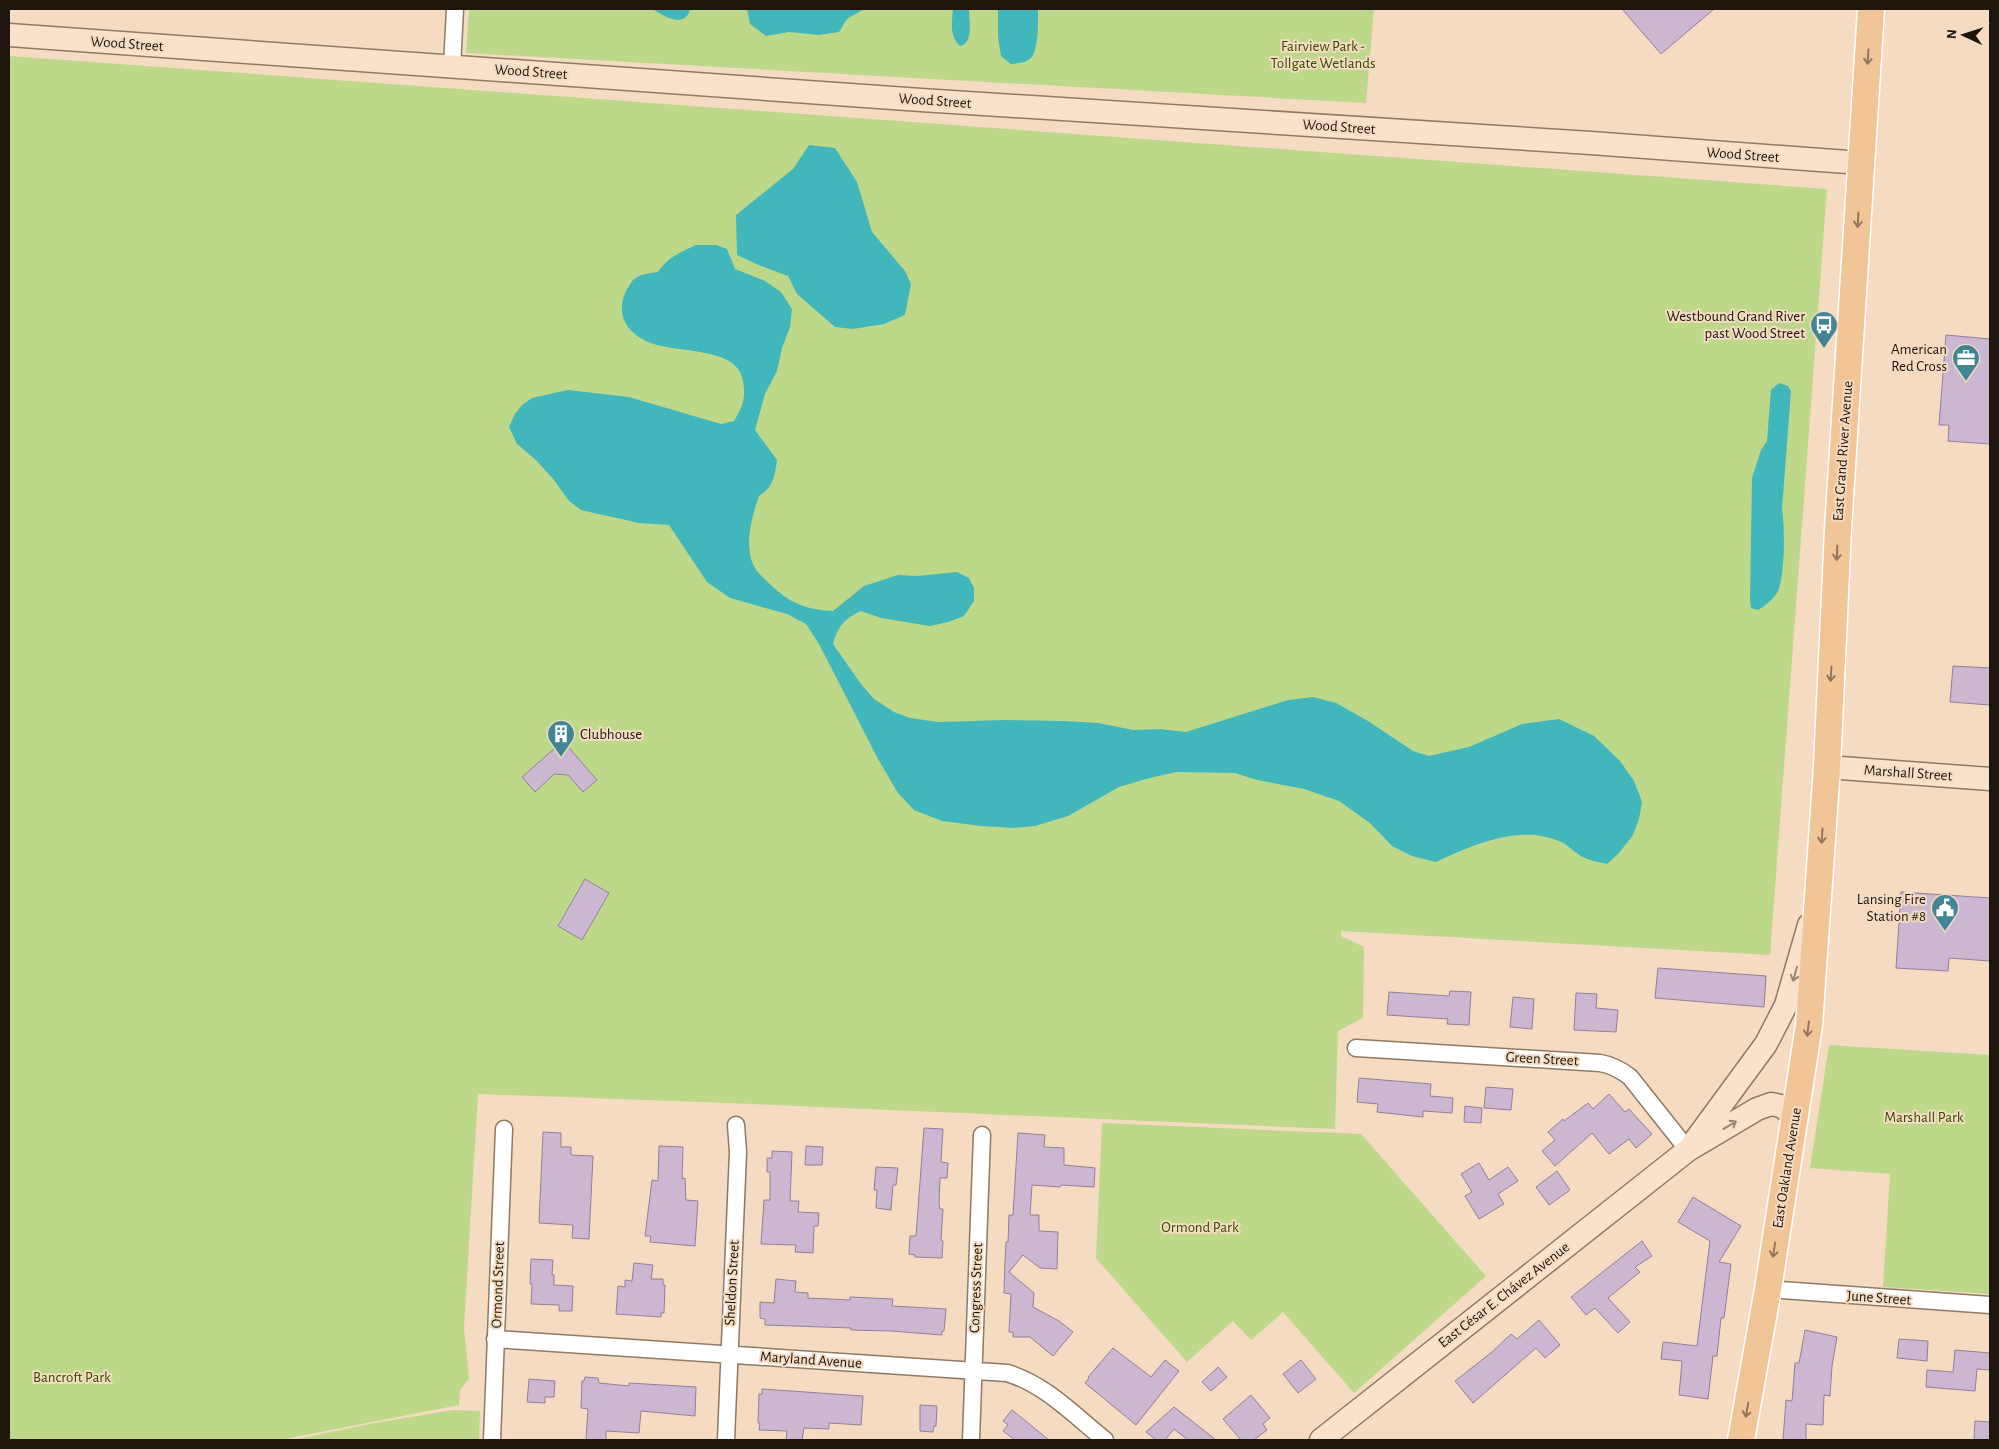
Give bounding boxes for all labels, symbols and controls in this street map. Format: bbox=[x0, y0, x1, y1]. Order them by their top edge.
north arrow bbox=[1939, 10, 1989, 60]
text: N bbox=[1945, 29, 1959, 40]
street label: Wood Street bbox=[90, 34, 164, 54]
park label: Fairview Park - Tollgate Wetlands bbox=[1270, 39, 1376, 71]
one-way arrow bbox=[1863, 49, 1873, 65]
street label: Wood Street bbox=[494, 62, 568, 82]
street label: Wood Street bbox=[898, 91, 972, 111]
street label: Wood Street bbox=[1302, 117, 1376, 137]
street label: Wood Street bbox=[1706, 145, 1780, 165]
one-way arrow bbox=[1853, 211, 1862, 227]
place label: Westbound Grand River past Wood Street bbox=[1666, 309, 1805, 341]
bus stop icon: Westbound Grand River past Wood Street bbox=[1809, 310, 1839, 349]
place label: American Red Cross bbox=[1891, 342, 1947, 374]
office icon: American Red Cross bbox=[1951, 343, 1981, 382]
street label: East Grand River Avenue bbox=[1831, 380, 1855, 522]
one-way arrow bbox=[1832, 545, 1841, 561]
one-way arrow bbox=[1827, 665, 1836, 681]
building icon: Clubhouse bbox=[546, 719, 576, 758]
place label: Clubhouse bbox=[580, 727, 642, 742]
street label: Marshall Street bbox=[1863, 762, 1953, 784]
one-way arrow bbox=[1818, 828, 1827, 844]
place label: Lansing Fire Station #8 bbox=[1857, 892, 1926, 924]
public building icon: Lansing Fire Station #8 bbox=[1930, 893, 1960, 932]
one-way arrow bbox=[1790, 965, 1800, 981]
one-way arrow bbox=[1803, 1021, 1813, 1037]
street label: Green Street bbox=[1505, 1050, 1579, 1068]
street label: East Oakland Avenue bbox=[1770, 1106, 1804, 1230]
park label: Marshall Park bbox=[1884, 1110, 1964, 1125]
one-way arrow bbox=[1722, 1119, 1736, 1129]
park label: Ormond Park bbox=[1161, 1220, 1239, 1235]
street label: East César E. Chávez Avenue bbox=[1436, 1239, 1572, 1351]
street label: Sheldon Street bbox=[722, 1240, 742, 1326]
street label: Ormond Street bbox=[489, 1241, 507, 1329]
street label: Congress Street bbox=[967, 1242, 985, 1333]
one-way arrow bbox=[1769, 1242, 1779, 1258]
street label: June Street bbox=[1846, 1288, 1912, 1308]
street label: Maryland Avenue bbox=[760, 1349, 863, 1371]
park label: Bancroft Park bbox=[33, 1370, 111, 1385]
one-way arrow bbox=[1741, 1402, 1751, 1418]

